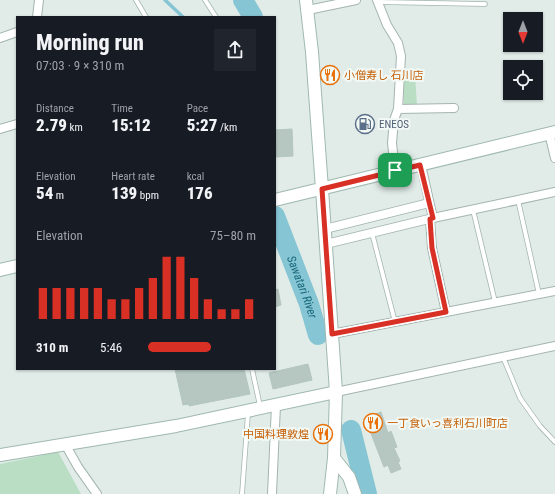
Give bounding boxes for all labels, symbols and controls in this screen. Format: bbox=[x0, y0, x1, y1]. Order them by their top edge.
north arrow bbox=[503, 12, 543, 52]
map controls bbox=[503, 12, 543, 100]
button: share bbox=[214, 29, 256, 71]
text: Morning run bbox=[36, 30, 144, 55]
text: 07:03 · 9 × 310 m bbox=[36, 58, 124, 73]
button: locate bbox=[503, 60, 543, 100]
restaurant icon: 小僧寿し 石川店 bbox=[319, 64, 341, 86]
place label: 小僧寿し 石川店 bbox=[344, 69, 424, 82]
text: Distance bbox=[36, 102, 74, 115]
text: Time bbox=[111, 102, 133, 115]
text: Pace bbox=[187, 102, 208, 115]
fuel station icon: ENEOS bbox=[354, 113, 376, 135]
text: 2.79 bbox=[36, 115, 67, 135]
text: 15:12 bbox=[111, 115, 151, 135]
text: 5:27 bbox=[187, 115, 217, 135]
place label: ENEOS bbox=[379, 118, 409, 131]
text: km bbox=[67, 121, 83, 134]
text: /km bbox=[217, 121, 237, 134]
pin bbox=[378, 153, 412, 187]
icon: arrive bbox=[384, 159, 406, 181]
text: Elevation bbox=[36, 170, 76, 183]
text: Heart rate bbox=[111, 170, 155, 183]
text: kcal bbox=[187, 170, 204, 183]
text: 54 bbox=[36, 183, 53, 203]
text: 139 bbox=[111, 183, 137, 203]
text: 176 bbox=[187, 183, 213, 203]
text: m bbox=[53, 189, 64, 202]
text: bpm bbox=[137, 189, 159, 202]
text: Elevation bbox=[36, 228, 83, 243]
text: 75–80 m bbox=[210, 228, 256, 243]
water label: Sawatari River bbox=[284, 254, 320, 320]
text: 310 m bbox=[36, 340, 68, 355]
text: 5:46 bbox=[100, 340, 122, 355]
restaurant icon: 一丁食いっ喜利石川町店 bbox=[362, 412, 384, 434]
place label: 一丁食いっ喜利石川町店 bbox=[387, 417, 508, 430]
restaurant icon: 中国料理敦煌 bbox=[312, 423, 334, 445]
place label: 中国料理敦煌 bbox=[243, 428, 309, 441]

